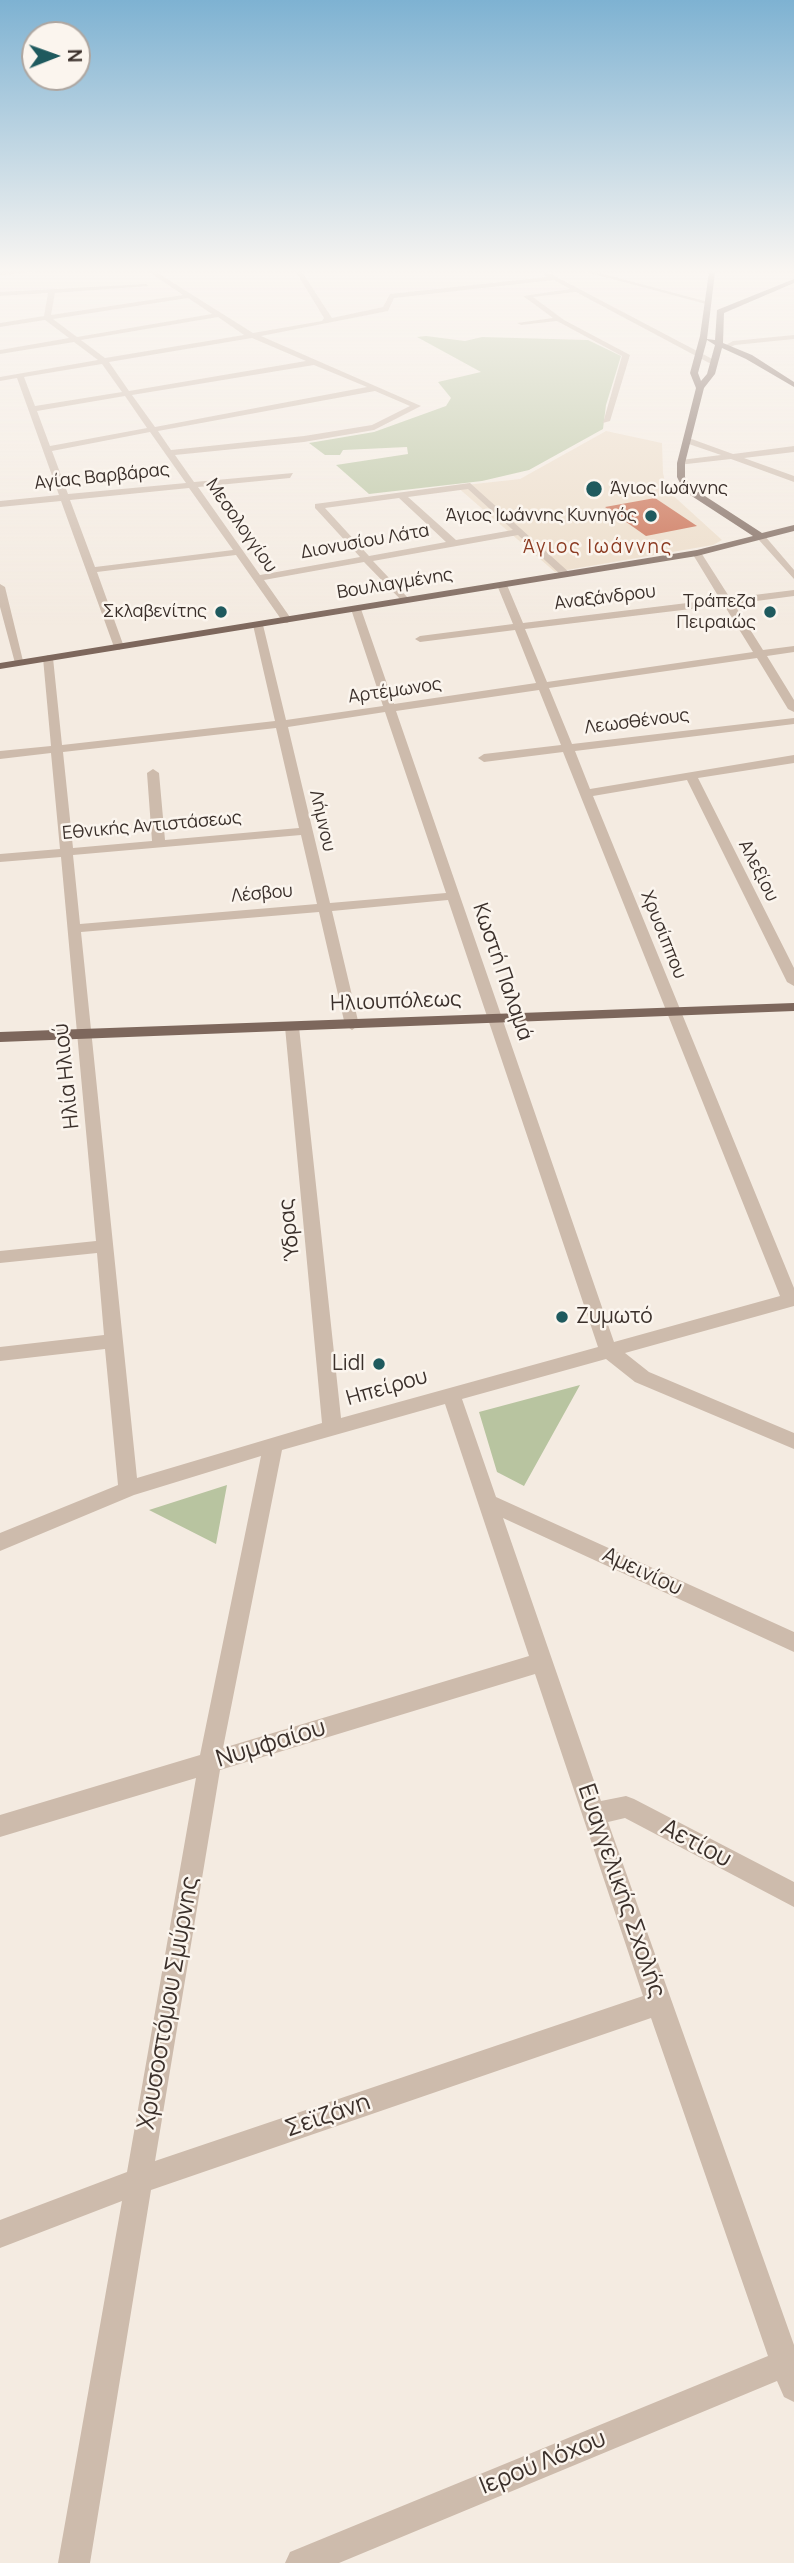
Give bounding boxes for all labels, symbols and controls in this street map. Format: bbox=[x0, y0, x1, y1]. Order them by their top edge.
north arrow bbox=[21, 21, 91, 91]
text: N bbox=[62, 49, 88, 63]
street label: Αγίας Βαρβάρας bbox=[33, 459, 171, 495]
street label: Μεσολογγίου bbox=[201, 475, 281, 577]
place label: Άγιος Ιωάννης bbox=[610, 478, 728, 500]
marker: Άγιος Ιωάννης bbox=[584, 479, 604, 499]
place label: Άγιος Ιωάννης Κυνηγός bbox=[446, 505, 637, 527]
marker: Άγιος Ιωάννης Κυνηγός bbox=[643, 508, 659, 524]
street label: Διονυσίου Λάτα bbox=[299, 520, 431, 564]
district label: Άγιος Ιωάννης bbox=[524, 537, 672, 559]
street label: Βουλιαγμένης bbox=[335, 564, 455, 604]
street label: Αναξάνδρου bbox=[553, 581, 657, 615]
place label: Τράπεζα Πειραιώς bbox=[677, 591, 756, 634]
place label: Σκλαβενίτης bbox=[103, 601, 207, 623]
marker: Σκλαβενίτης bbox=[213, 604, 229, 620]
marker: Τράπεζα Πειραιώς bbox=[762, 604, 778, 620]
street label: Αρτέμωνος bbox=[347, 674, 443, 708]
street label: Λεωσθένους bbox=[583, 705, 691, 739]
street label: Λήμνου bbox=[304, 788, 340, 854]
street label: Εθνικής Αντιστάσεως bbox=[61, 807, 243, 845]
street label: Αλεξίου bbox=[733, 837, 783, 905]
street label: Λέσβου bbox=[230, 881, 294, 907]
street label: Χρυσίππου bbox=[636, 888, 690, 982]
street label: Κωστή Παλαμά bbox=[467, 900, 537, 1044]
street label: Ηλιουπόλεως bbox=[330, 987, 462, 1017]
street label: Ηλία Ηλιού bbox=[49, 1022, 85, 1130]
street label: Ύδρας bbox=[274, 1197, 306, 1263]
place label: Ζυμωτό bbox=[576, 1304, 653, 1330]
marker: Ζυμωτό bbox=[554, 1309, 570, 1325]
place label: Lidl bbox=[332, 1351, 365, 1377]
marker: Lidl bbox=[371, 1356, 387, 1372]
street label: Ηπείρου bbox=[343, 1364, 431, 1412]
street label: Αμεινίου bbox=[598, 1543, 686, 1601]
street label: Νυμφαίου bbox=[213, 1714, 329, 1774]
street label: Ευαγγελικής Σχολής bbox=[571, 1780, 671, 2002]
street label: Αετίου bbox=[656, 1814, 736, 1874]
street label: Χρυσοστόμου Σμύρνης bbox=[133, 1874, 205, 2132]
street label: Σεϊζάνη bbox=[282, 2088, 374, 2144]
street label: Ιερού Λόχου bbox=[476, 2425, 610, 2501]

